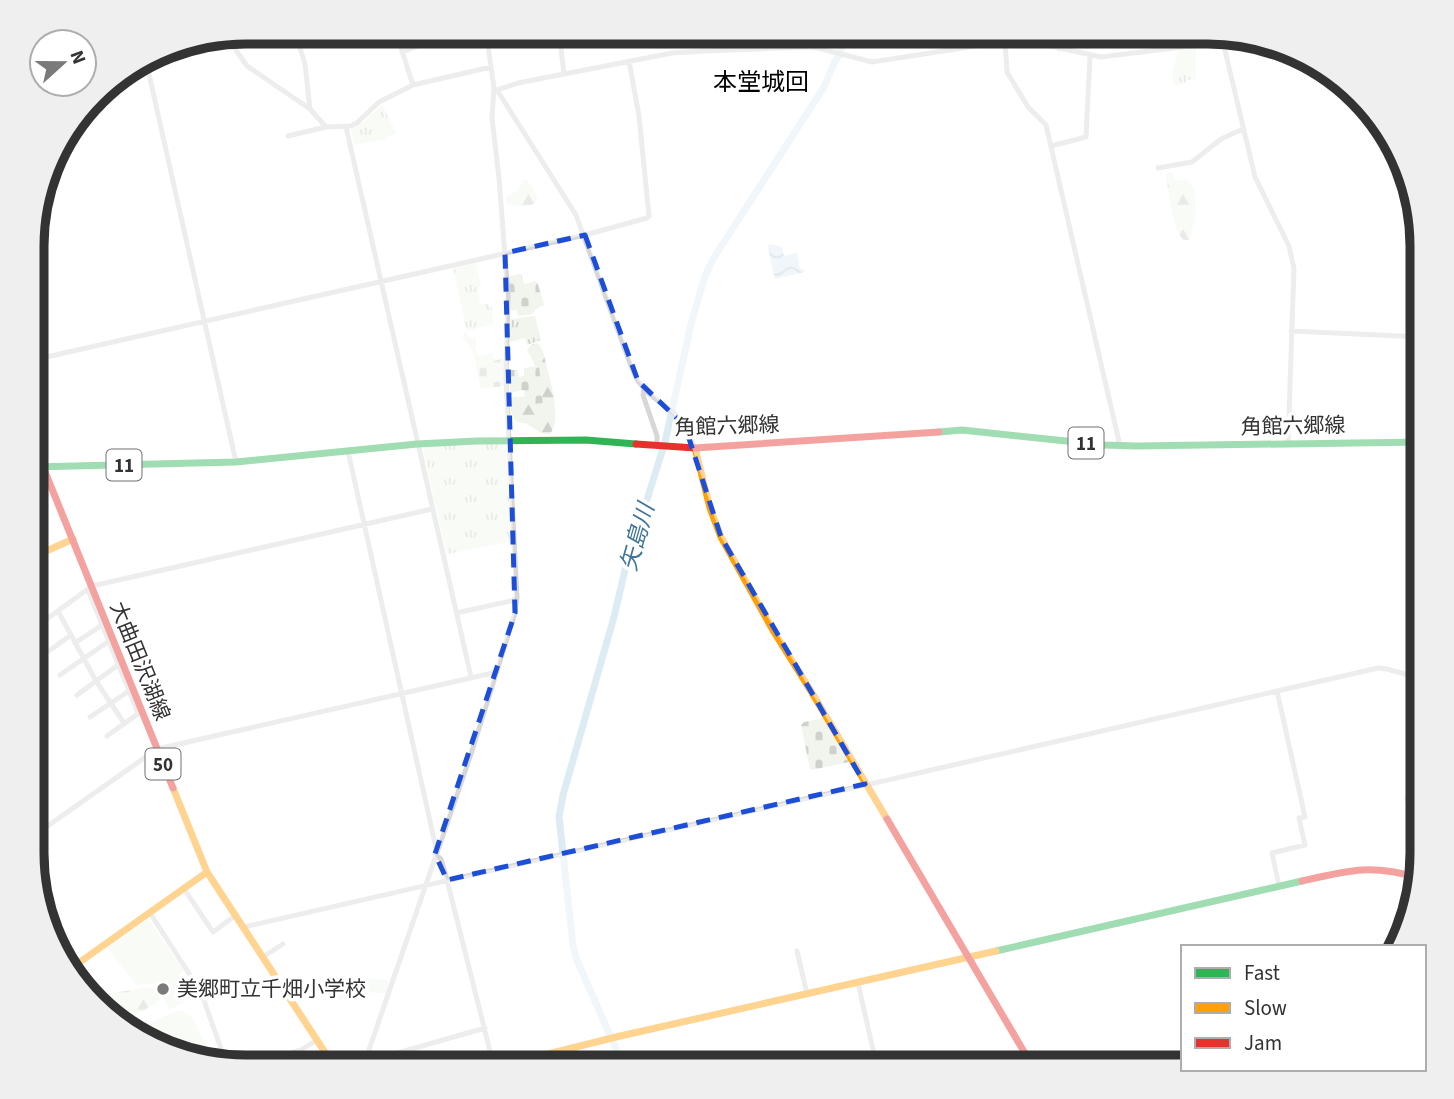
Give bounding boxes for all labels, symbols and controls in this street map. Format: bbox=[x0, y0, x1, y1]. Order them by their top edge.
north arrow bbox=[28, 28, 98, 98]
text: N bbox=[63, 47, 92, 68]
district label: 本堂城回 bbox=[713, 65, 809, 100]
street label: 角館六郷線 bbox=[674, 409, 780, 443]
street label: 角館六郷線 bbox=[1240, 410, 1346, 442]
road number: 11 bbox=[1068, 428, 1104, 458]
road number: 11 bbox=[106, 450, 142, 480]
water label: 矢島川 bbox=[612, 497, 664, 575]
street label: 大曲田沢湖線 bbox=[102, 597, 178, 725]
road number: 50 bbox=[146, 748, 180, 779]
legend bbox=[1181, 945, 1426, 1071]
text: Fast bbox=[1244, 958, 1280, 988]
place label: 美郷町立千畑小学校 bbox=[177, 974, 366, 1004]
marker: 美郷町立千畑小学校 bbox=[155, 981, 171, 997]
text: Slow bbox=[1244, 993, 1287, 1023]
text: Jam bbox=[1244, 1028, 1282, 1058]

